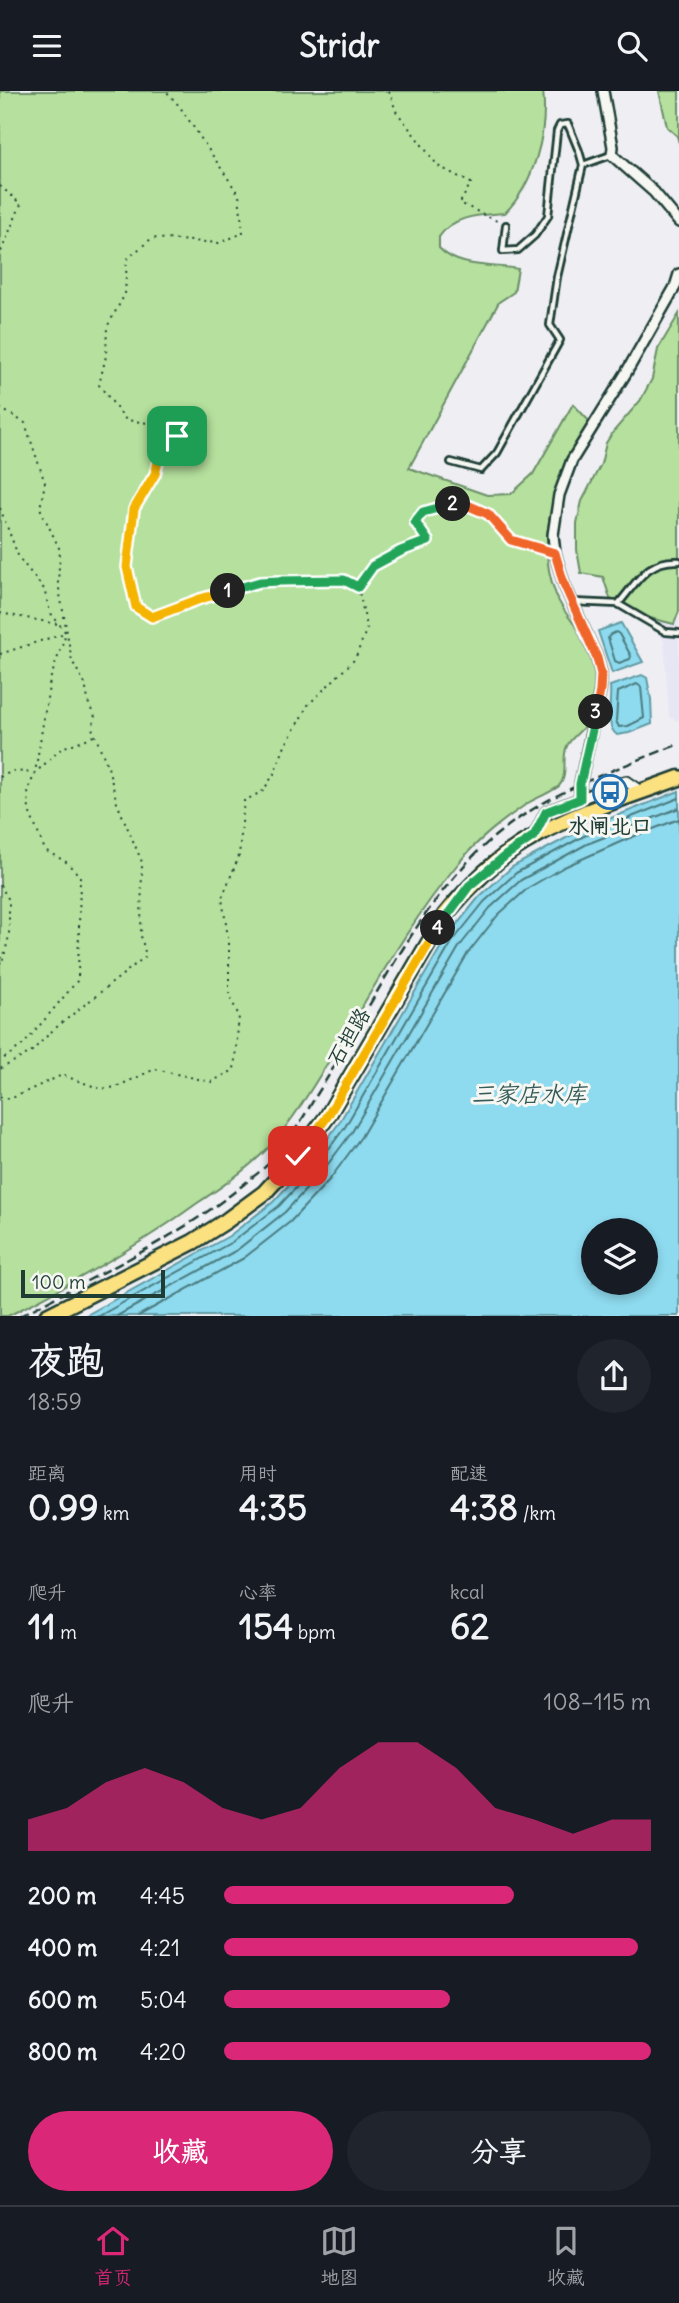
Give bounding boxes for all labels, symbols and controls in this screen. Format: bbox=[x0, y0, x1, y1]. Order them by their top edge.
text: Stridr bbox=[299, 25, 380, 66]
icon: menu bbox=[28, 27, 66, 65]
icon: search bbox=[613, 27, 651, 65]
pin bbox=[147, 406, 207, 466]
icon: arrive bbox=[158, 417, 196, 455]
pin: 2 bbox=[435, 487, 470, 521]
text: 2 bbox=[447, 491, 458, 515]
pin: 1 bbox=[210, 573, 246, 609]
text: 1 bbox=[224, 578, 231, 602]
pin: 3 bbox=[578, 695, 614, 729]
text: 3 bbox=[590, 699, 601, 723]
bus stop icon: 水闸北口 bbox=[591, 773, 629, 811]
place label: 水闸北口 bbox=[568, 812, 652, 839]
pin: 4 bbox=[420, 911, 456, 945]
text: 4 bbox=[432, 915, 443, 939]
street label: 石担路 bbox=[321, 1003, 376, 1071]
water label: 三家店水库 bbox=[472, 1079, 589, 1108]
pin bbox=[268, 1126, 328, 1186]
icon: check bbox=[279, 1137, 317, 1175]
map controls bbox=[581, 1218, 658, 1295]
button: layers bbox=[581, 1218, 658, 1295]
scale bar bbox=[21, 1267, 164, 1299]
text: 100 m bbox=[32, 1270, 86, 1294]
text: 夜跑 bbox=[28, 1337, 104, 1384]
button: share bbox=[577, 1339, 651, 1413]
text: 18:59 bbox=[28, 1387, 82, 1416]
text: 距离 bbox=[28, 1461, 66, 1485]
text: 用时 bbox=[239, 1461, 277, 1485]
text: 配速 bbox=[450, 1461, 488, 1485]
text: 0.99 bbox=[28, 1485, 99, 1529]
text: 4:35 bbox=[239, 1485, 307, 1529]
text: 4:38 bbox=[450, 1485, 518, 1529]
text: km bbox=[99, 1501, 129, 1525]
text: /km bbox=[518, 1501, 556, 1525]
text: 爬升 bbox=[28, 1580, 66, 1604]
text: 心率 bbox=[239, 1580, 277, 1604]
text: kcal bbox=[450, 1580, 484, 1604]
text: 11 bbox=[28, 1604, 56, 1648]
text: 154 bbox=[239, 1604, 293, 1648]
text: 62 bbox=[450, 1604, 489, 1648]
text: m bbox=[56, 1620, 77, 1644]
text: bpm bbox=[293, 1620, 336, 1644]
text: 108–115 m bbox=[543, 1687, 651, 1716]
text: 爬升 bbox=[28, 1688, 74, 1717]
text: 200 m bbox=[28, 1881, 97, 1910]
text: 4:45 bbox=[140, 1881, 185, 1910]
text: 400 m bbox=[28, 1933, 97, 1962]
text: 4:21 bbox=[140, 1933, 180, 1962]
text: 600 m bbox=[28, 1985, 97, 2014]
text: 5:04 bbox=[140, 1985, 187, 2014]
text: 800 m bbox=[28, 2037, 97, 2066]
text: 4:20 bbox=[140, 2037, 186, 2066]
button: 收藏 bbox=[28, 2111, 333, 2191]
button: 分享 bbox=[347, 2111, 651, 2191]
tab: 首页 bbox=[94, 2222, 132, 2289]
tab: 地图 bbox=[320, 2222, 359, 2289]
tab: 收藏 bbox=[547, 2222, 585, 2289]

